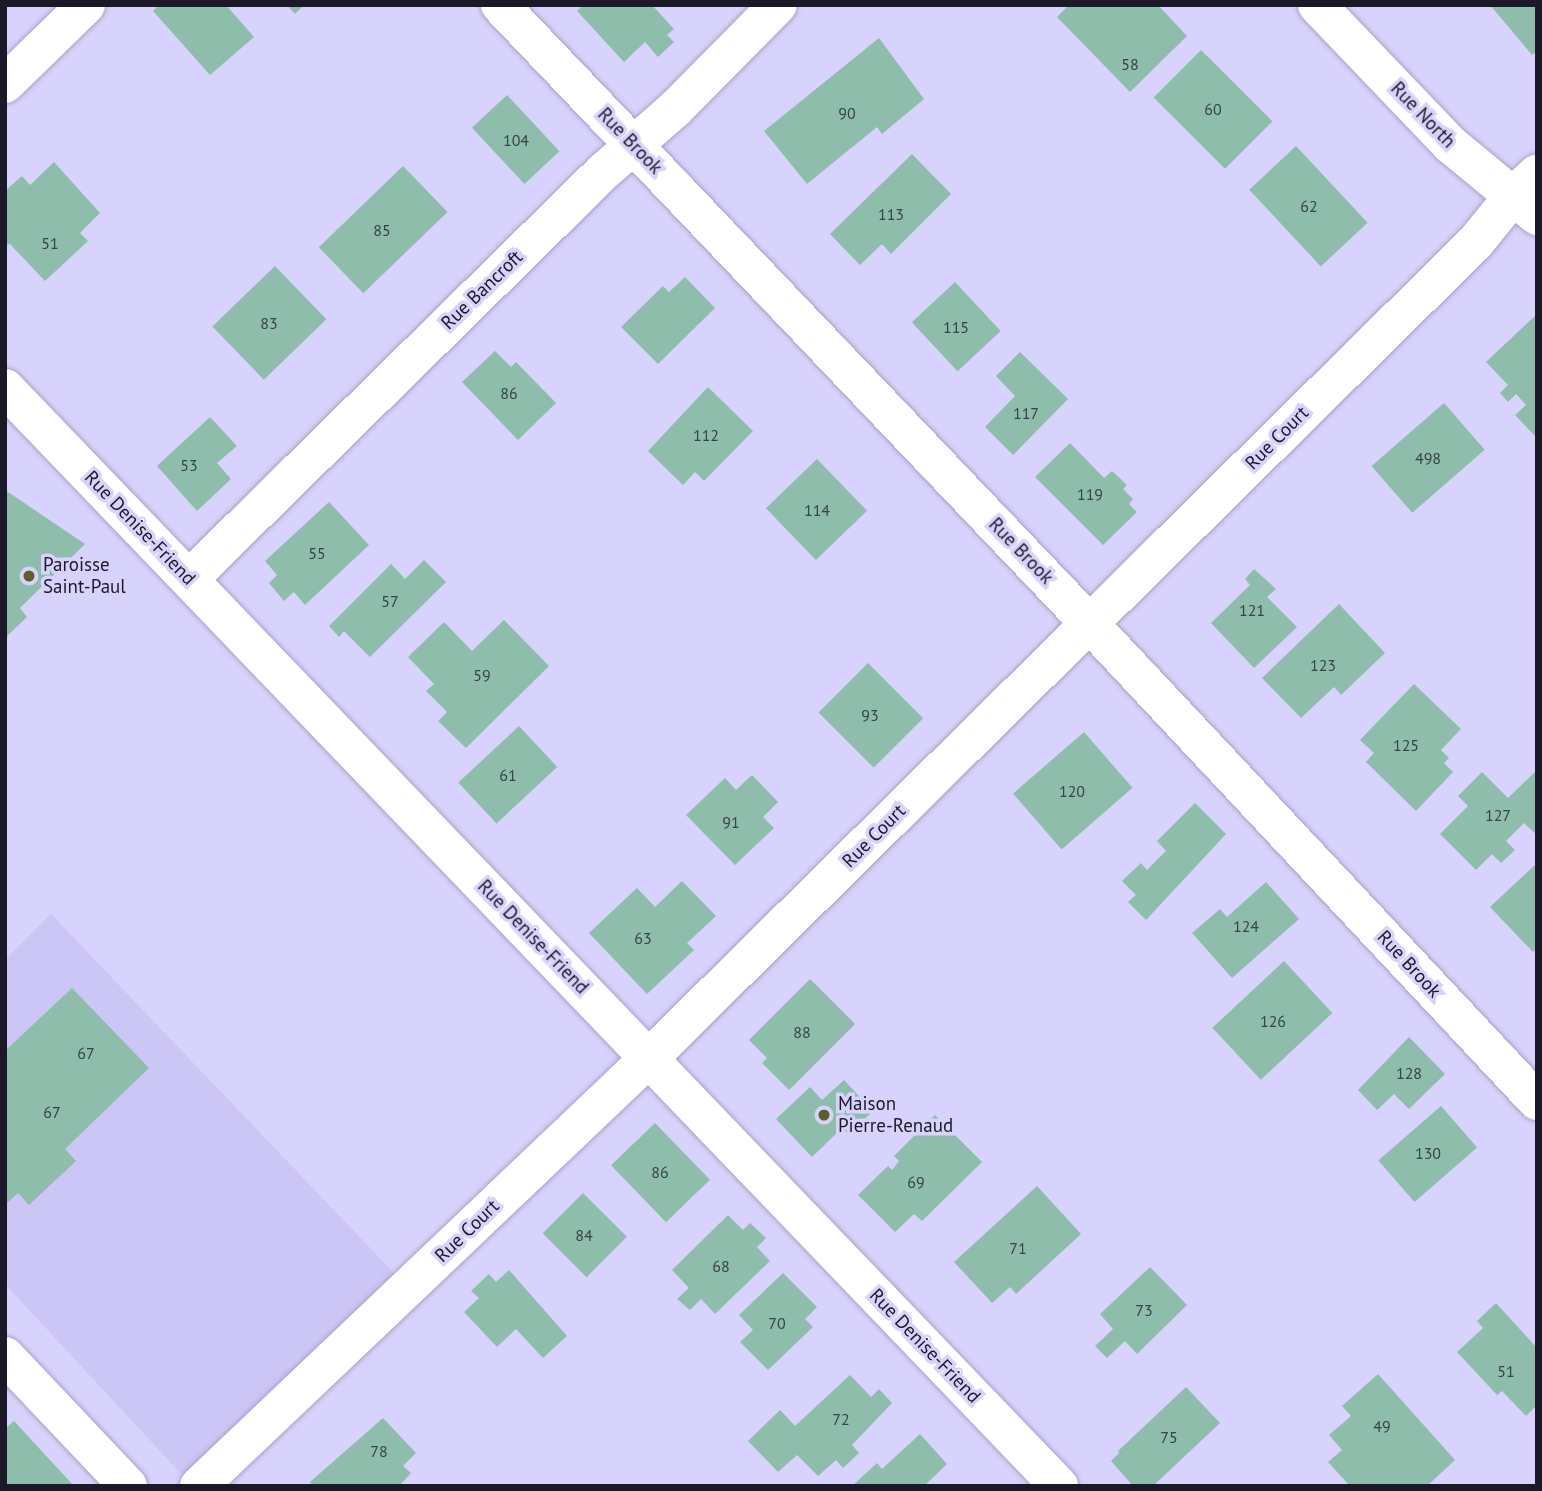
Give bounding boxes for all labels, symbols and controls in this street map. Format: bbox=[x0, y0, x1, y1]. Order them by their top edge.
house number: 58 bbox=[1121, 54, 1139, 74]
street label: Rue North bbox=[1386, 77, 1460, 153]
house number: 60 bbox=[1204, 99, 1222, 119]
street label: Rue Brook bbox=[593, 103, 667, 179]
house number: 90 bbox=[838, 103, 856, 123]
house number: 104 bbox=[503, 130, 529, 150]
house number: 62 bbox=[1300, 196, 1318, 216]
house number: 113 bbox=[878, 204, 904, 224]
house number: 85 bbox=[373, 220, 391, 240]
house number: 51 bbox=[41, 233, 59, 253]
street label: Rue Bancroft bbox=[437, 246, 527, 334]
house number: 83 bbox=[260, 313, 278, 333]
house number: 115 bbox=[943, 317, 969, 337]
house number: 86 bbox=[500, 383, 518, 403]
street label: Rue Court bbox=[1241, 402, 1313, 474]
house number: 117 bbox=[1013, 403, 1039, 423]
house number: 112 bbox=[693, 425, 719, 445]
house number: 498 bbox=[1415, 448, 1441, 468]
house number: 53 bbox=[180, 455, 198, 475]
street label: Rue Denise-Friend bbox=[80, 466, 200, 590]
house number: 119 bbox=[1077, 484, 1103, 504]
house number: 114 bbox=[804, 500, 830, 520]
street label: Rue Brook bbox=[984, 513, 1058, 589]
house number: 55 bbox=[308, 543, 326, 563]
place label: Paroisse Saint-Paul bbox=[43, 554, 126, 598]
marker: Paroisse Saint-Paul bbox=[21, 568, 37, 584]
house number: 57 bbox=[381, 591, 399, 611]
house number: 121 bbox=[1239, 600, 1265, 620]
house number: 123 bbox=[1310, 655, 1336, 675]
house number: 59 bbox=[473, 665, 491, 685]
house number: 93 bbox=[861, 705, 879, 725]
house number: 125 bbox=[1393, 735, 1419, 755]
house number: 61 bbox=[499, 765, 517, 785]
house number: 120 bbox=[1059, 781, 1085, 801]
street label: Rue Court bbox=[838, 800, 910, 872]
house number: 127 bbox=[1485, 805, 1511, 825]
house number: 91 bbox=[722, 812, 740, 832]
street label: Rue Denise-Friend bbox=[473, 875, 593, 999]
house number: 124 bbox=[1233, 916, 1259, 936]
street label: Rue Brook bbox=[1372, 926, 1446, 1002]
house number: 63 bbox=[634, 928, 652, 948]
house number: 126 bbox=[1260, 1011, 1286, 1031]
house number: 88 bbox=[793, 1022, 811, 1042]
house number: 67 bbox=[77, 1043, 95, 1063]
house number: 128 bbox=[1396, 1063, 1422, 1083]
place label: Maison Pierre-Renaud bbox=[838, 1093, 953, 1137]
house number: 67 bbox=[43, 1102, 61, 1122]
marker: Maison Pierre-Renaud bbox=[816, 1107, 832, 1123]
house number: 130 bbox=[1415, 1143, 1441, 1163]
house number: 86 bbox=[651, 1162, 669, 1182]
house number: 69 bbox=[907, 1172, 925, 1192]
street label: Rue Court bbox=[430, 1195, 504, 1267]
house number: 84 bbox=[575, 1225, 593, 1245]
house number: 71 bbox=[1009, 1238, 1027, 1258]
house number: 68 bbox=[712, 1256, 730, 1276]
street label: Rue Denise-Friend bbox=[865, 1284, 985, 1408]
house number: 73 bbox=[1135, 1300, 1153, 1320]
house number: 70 bbox=[768, 1313, 786, 1333]
house number: 51 bbox=[1497, 1361, 1515, 1381]
house number: 72 bbox=[832, 1409, 850, 1429]
house number: 49 bbox=[1373, 1416, 1391, 1436]
house number: 75 bbox=[1160, 1427, 1178, 1447]
house number: 78 bbox=[370, 1441, 388, 1461]

